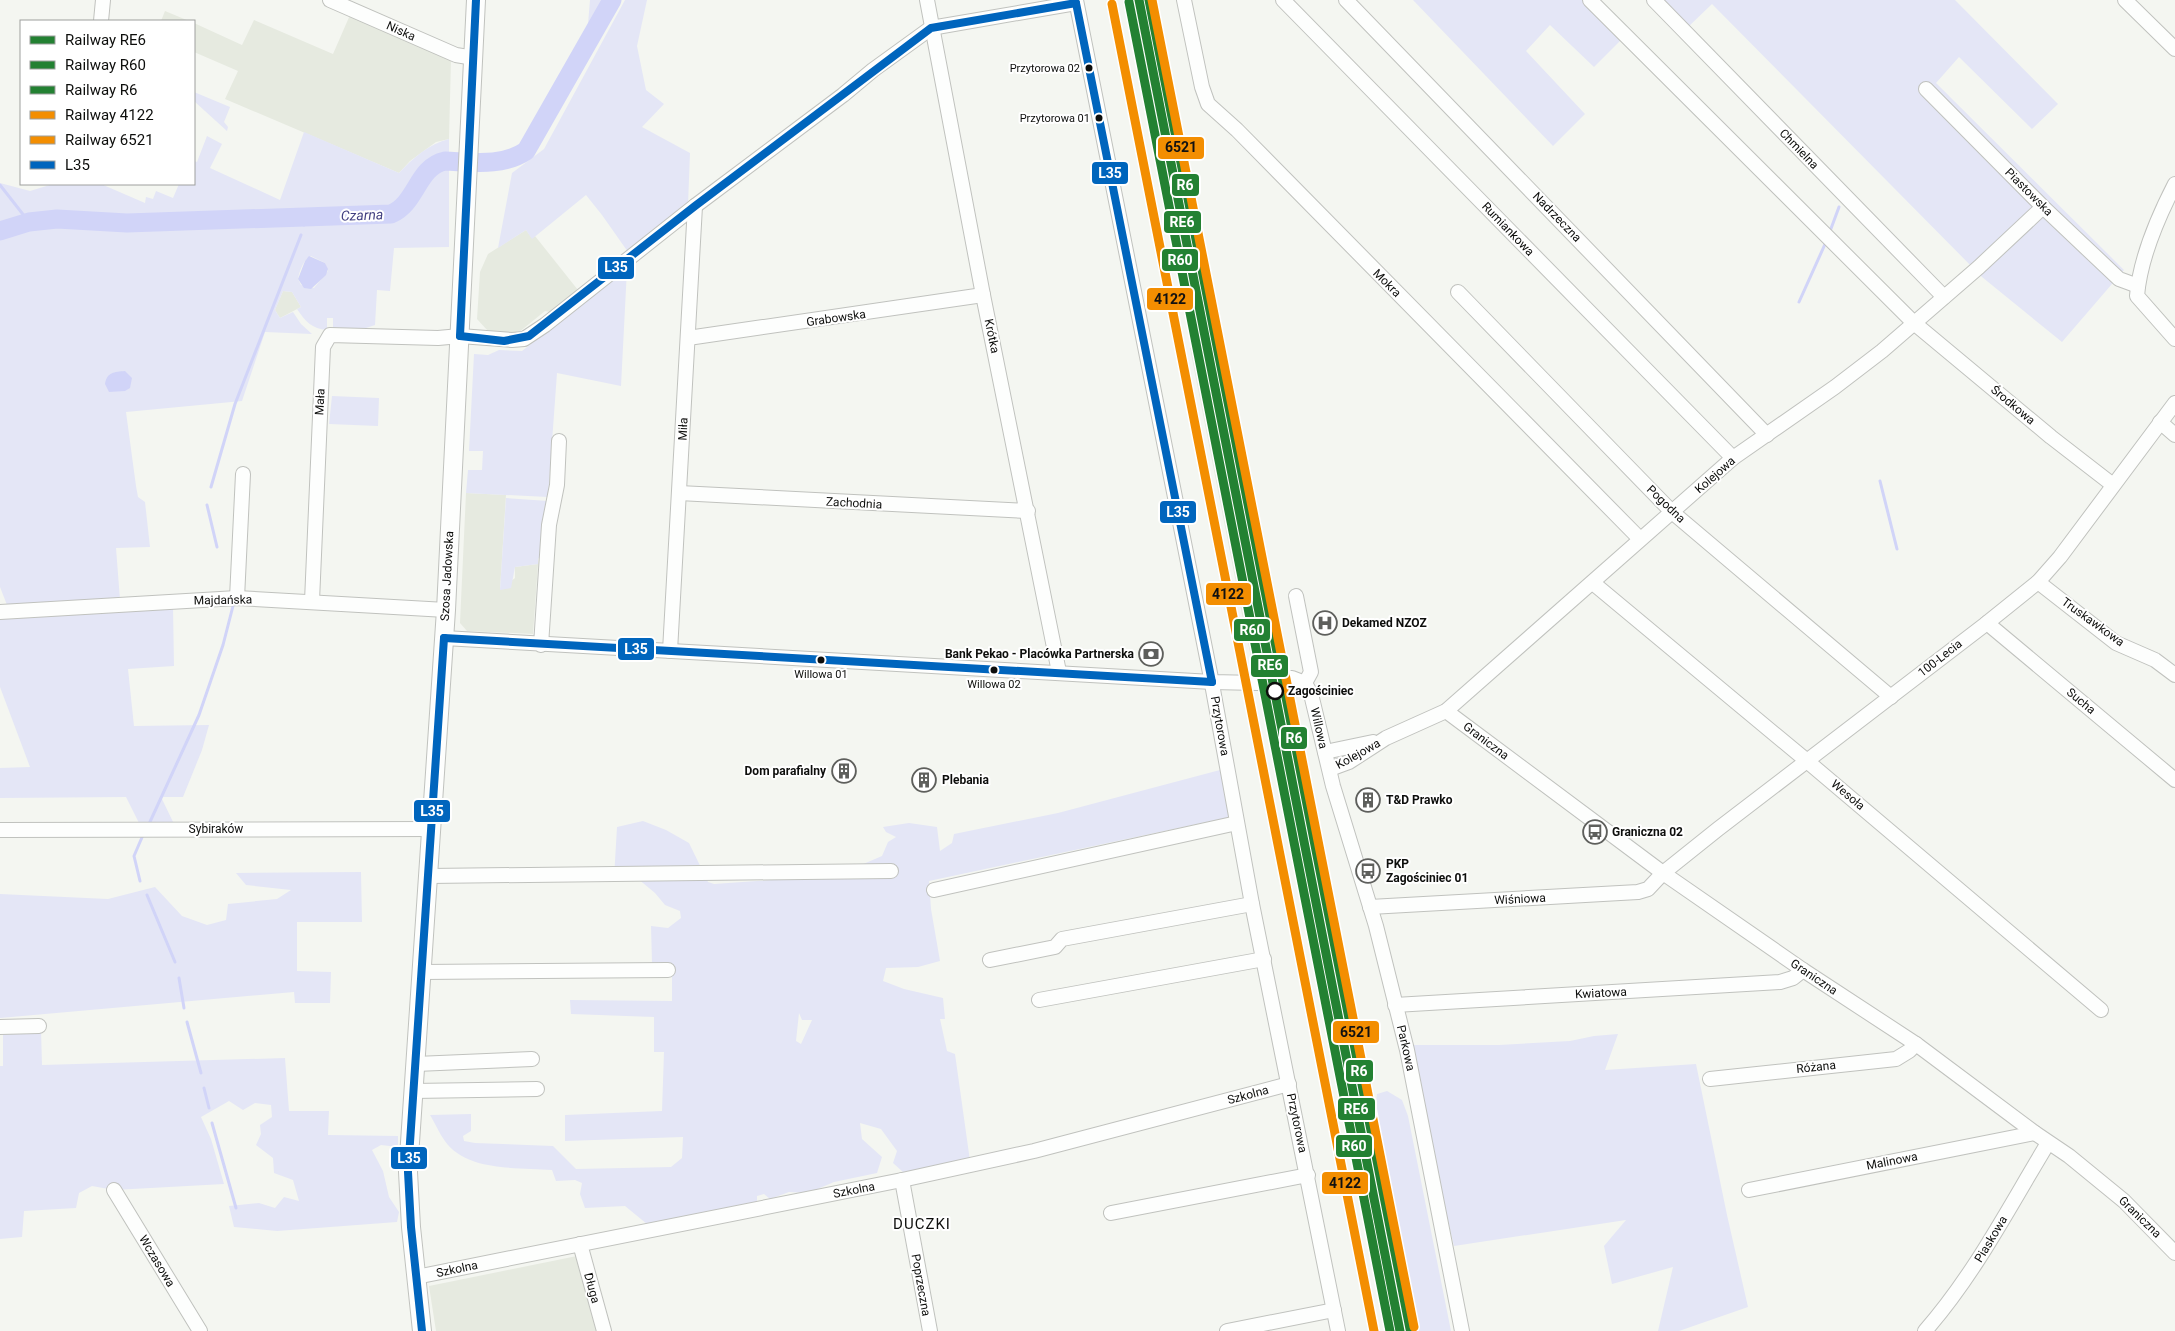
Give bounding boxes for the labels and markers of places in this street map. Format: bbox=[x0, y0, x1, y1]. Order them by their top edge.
place label: Przytorowa 02 bbox=[1010, 62, 1080, 75]
marker: Przytorowa 02 bbox=[1084, 63, 1094, 73]
place label: Przytorowa 01 bbox=[1020, 112, 1090, 125]
marker: Przytorowa 01 bbox=[1094, 113, 1104, 123]
hospital icon: Dekamed NZOZ bbox=[1312, 610, 1338, 636]
place label: Dekamed NZOZ bbox=[1342, 616, 1427, 630]
bank icon: Bank Pekao - Placówka Partnerska bbox=[1138, 641, 1164, 667]
place label: Bank Pekao - Placówka Partnerska bbox=[945, 647, 1135, 661]
marker: Willowa 01 bbox=[816, 655, 826, 665]
marker: Willowa 02 bbox=[989, 665, 999, 675]
place label: Willowa 01 bbox=[794, 668, 848, 681]
place label: Willowa 02 bbox=[967, 678, 1021, 691]
marker: Zagościniec bbox=[1266, 682, 1284, 700]
place label: Zagościniec bbox=[1288, 684, 1354, 698]
building icon: Dom parafialny bbox=[831, 758, 857, 784]
place label: Dom parafialny bbox=[745, 764, 827, 778]
building icon: Plebania bbox=[911, 767, 937, 793]
place label: Plebania bbox=[942, 773, 989, 787]
building icon: T&D Prawko bbox=[1355, 787, 1381, 813]
place label: T&D Prawko bbox=[1386, 793, 1453, 807]
bus stop icon: Graniczna 02 bbox=[1582, 819, 1608, 845]
place label: Graniczna 02 bbox=[1612, 825, 1683, 839]
place label: PKP Zagościniec 01 bbox=[1386, 857, 1468, 885]
bus stop icon: PKP Zagościniec 01 bbox=[1355, 858, 1381, 884]

